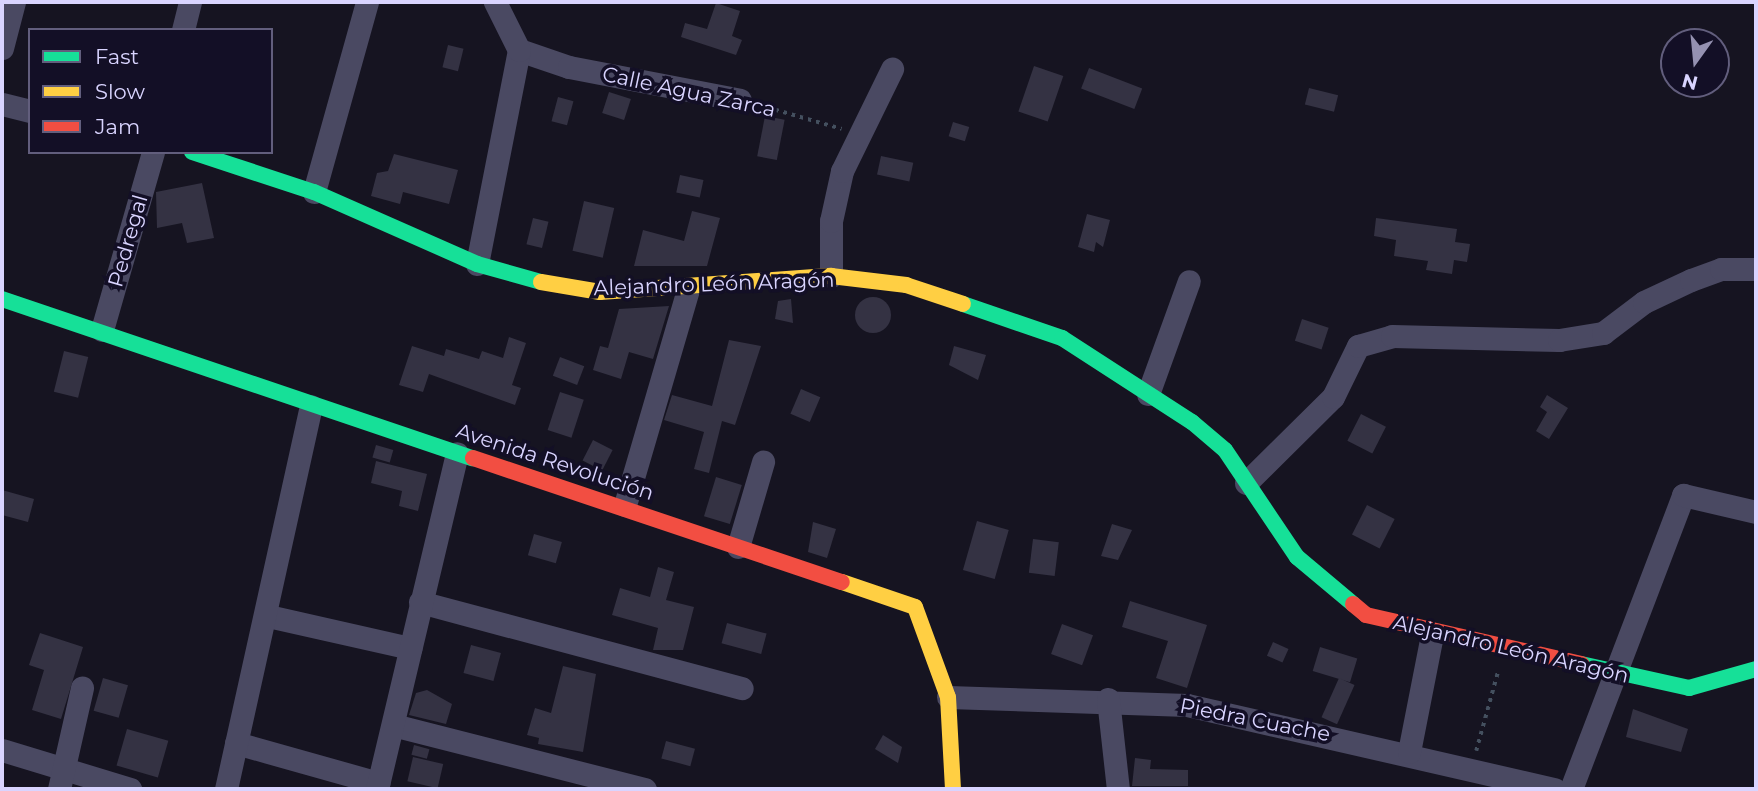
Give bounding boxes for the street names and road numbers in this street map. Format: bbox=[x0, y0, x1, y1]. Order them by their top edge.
street label: Calle Agua Zarca bbox=[600, 61, 778, 123]
street label: Pedregal bbox=[103, 192, 153, 290]
street label: Alejandro León Aragón bbox=[593, 267, 835, 301]
street label: Avenida Revolución bbox=[453, 418, 657, 506]
street label: Alejandro León Aragón bbox=[1391, 610, 1631, 688]
street label: Piedra Cuache bbox=[1178, 693, 1332, 747]

